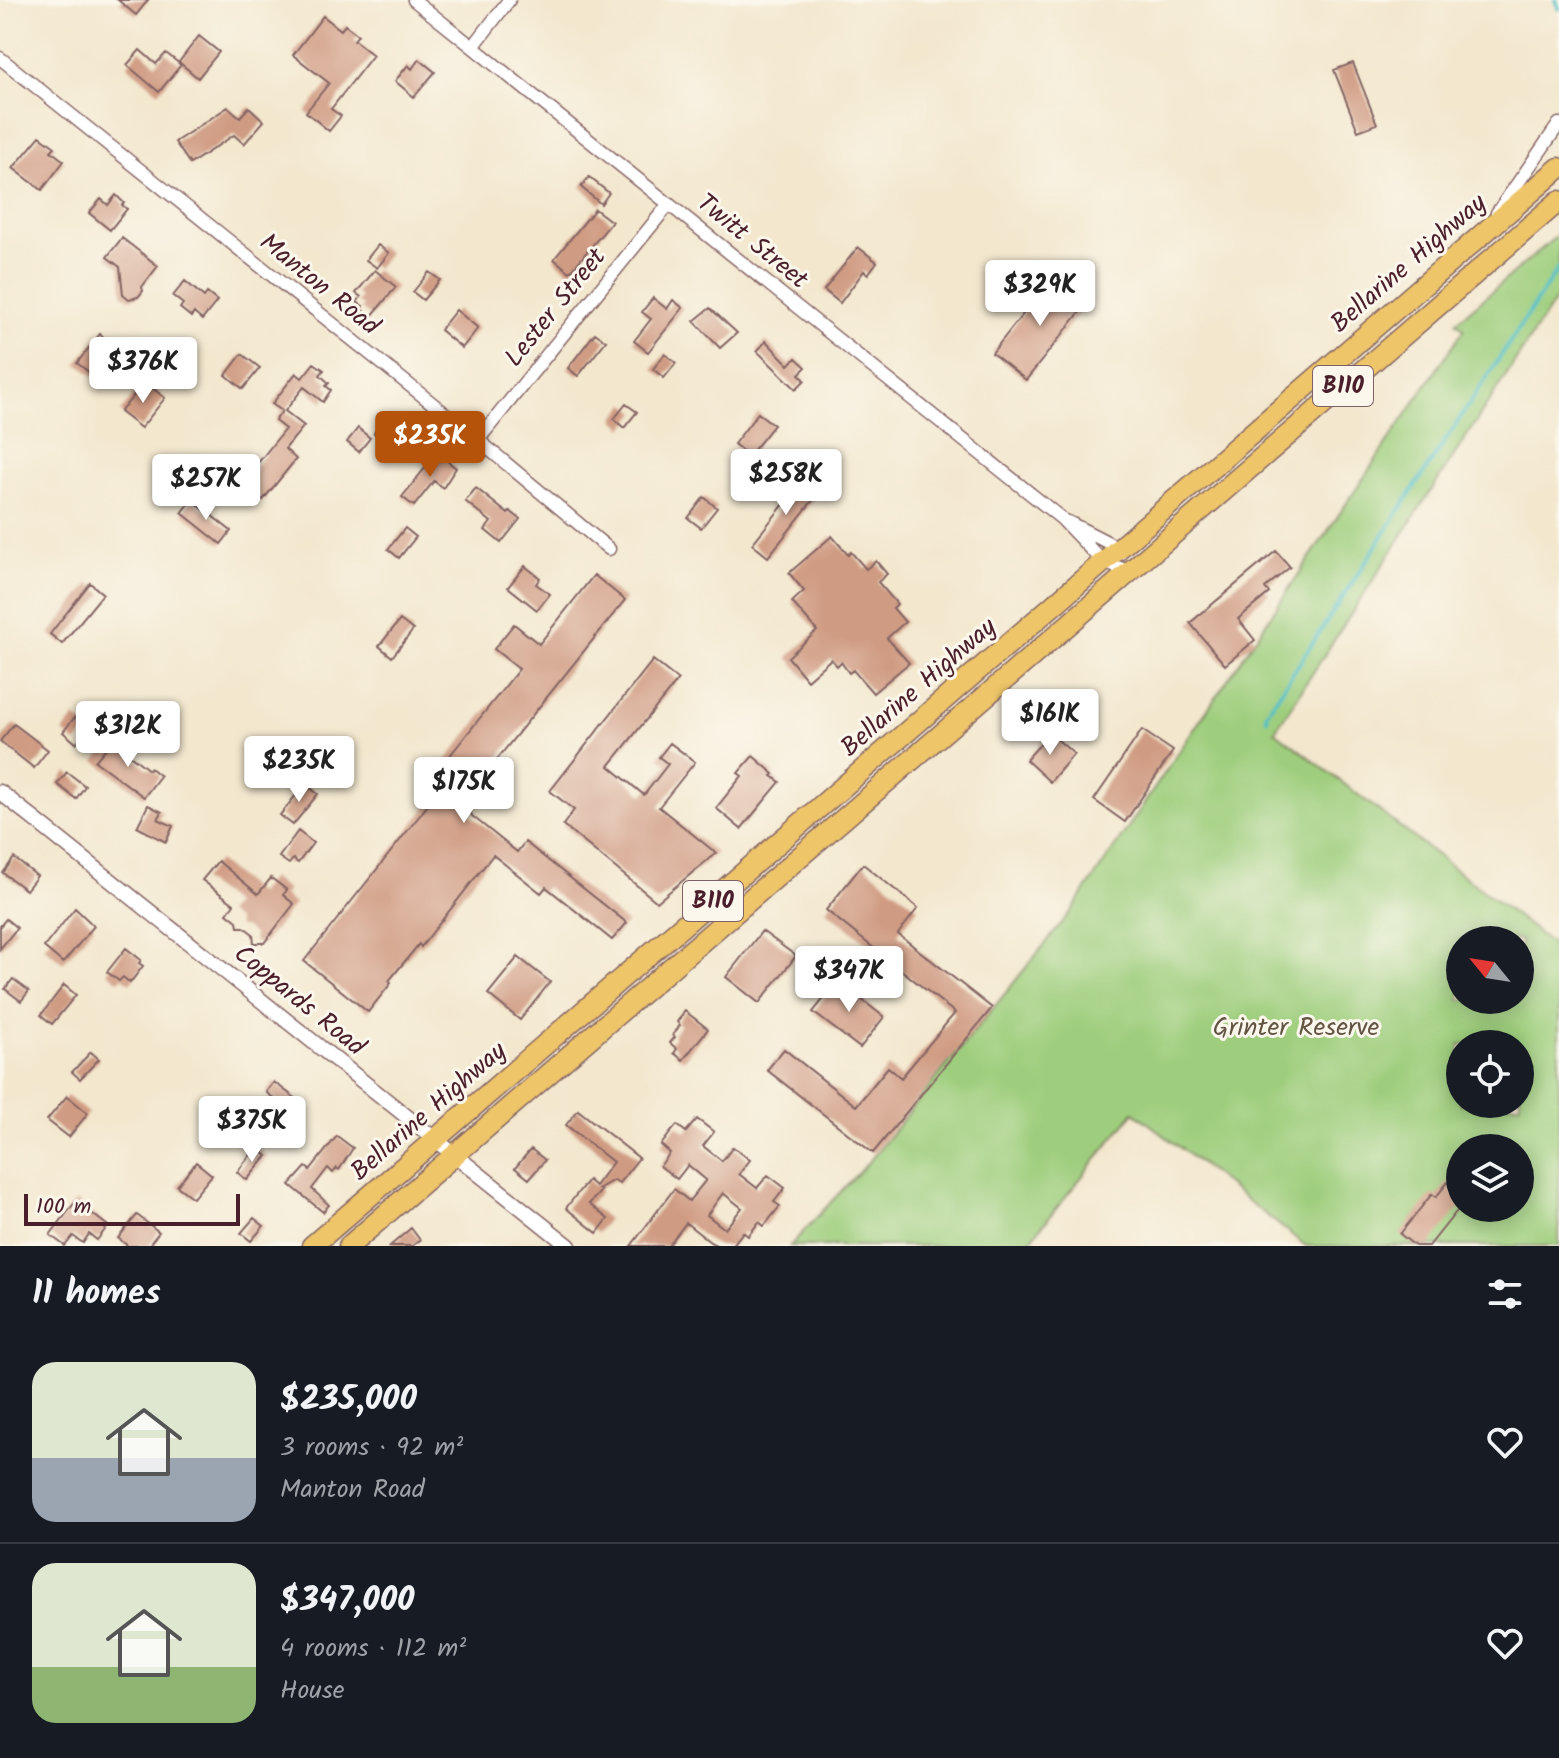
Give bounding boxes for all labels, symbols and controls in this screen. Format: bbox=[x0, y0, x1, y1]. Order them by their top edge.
street label: Twitt Street bbox=[687, 183, 818, 301]
street label: Bellarine Highway bbox=[1321, 183, 1497, 344]
street label: Manton Road bbox=[250, 223, 389, 348]
street label: Lester Street bbox=[494, 238, 618, 377]
pin: $329K bbox=[984, 260, 1096, 328]
text: $329K bbox=[1003, 265, 1077, 307]
pin: $376K bbox=[87, 337, 199, 405]
text: $376K bbox=[107, 342, 179, 384]
road number: B110 bbox=[1313, 366, 1373, 406]
pin: $235K bbox=[374, 411, 486, 479]
text: $235K bbox=[393, 416, 467, 458]
pin: $258K bbox=[730, 449, 842, 517]
pin: $257K bbox=[150, 454, 262, 522]
text: $258K bbox=[749, 454, 823, 496]
text: $257K bbox=[170, 459, 242, 501]
street label: Bellarine Highway bbox=[831, 607, 1007, 768]
pin: $161K bbox=[994, 689, 1106, 757]
text: $161K bbox=[1020, 694, 1080, 736]
pin: $312K bbox=[72, 701, 184, 769]
text: $312K bbox=[94, 706, 162, 748]
pin: $235K bbox=[243, 736, 355, 804]
text: $235K bbox=[262, 741, 336, 783]
pin: $175K bbox=[408, 757, 520, 825]
text: $175K bbox=[432, 762, 496, 804]
road number: B110 bbox=[683, 881, 743, 921]
north arrow bbox=[1446, 926, 1534, 1014]
map controls bbox=[1446, 926, 1534, 1222]
street label: Coppards Road bbox=[224, 934, 375, 1068]
pin: $347K bbox=[793, 946, 905, 1014]
text: $347K bbox=[813, 951, 885, 993]
park label: Grinter Reserve bbox=[1213, 1007, 1379, 1049]
button: locate bbox=[1446, 1030, 1534, 1118]
street label: Bellarine Highway bbox=[341, 1031, 517, 1192]
pin: $375K bbox=[196, 1096, 308, 1164]
text: $375K bbox=[217, 1101, 287, 1143]
button: layers bbox=[1446, 1134, 1534, 1222]
scale bar bbox=[24, 1190, 240, 1226]
text: 100 m bbox=[36, 1190, 91, 1225]
text: 11 homes bbox=[32, 1267, 161, 1321]
icon: filters bbox=[1483, 1272, 1527, 1316]
text: $235,000 bbox=[280, 1373, 417, 1427]
icon: home bbox=[96, 1394, 192, 1490]
icon: heart bbox=[1483, 1420, 1527, 1464]
text: 3 rooms · 92 m² bbox=[280, 1427, 463, 1469]
text: Manton Road bbox=[280, 1469, 425, 1511]
text: $347,000 bbox=[280, 1574, 415, 1628]
icon: home bbox=[96, 1595, 192, 1691]
icon: heart bbox=[1483, 1621, 1527, 1665]
text: 4 rooms · 112 m² bbox=[280, 1628, 466, 1670]
text: House bbox=[280, 1670, 344, 1712]

